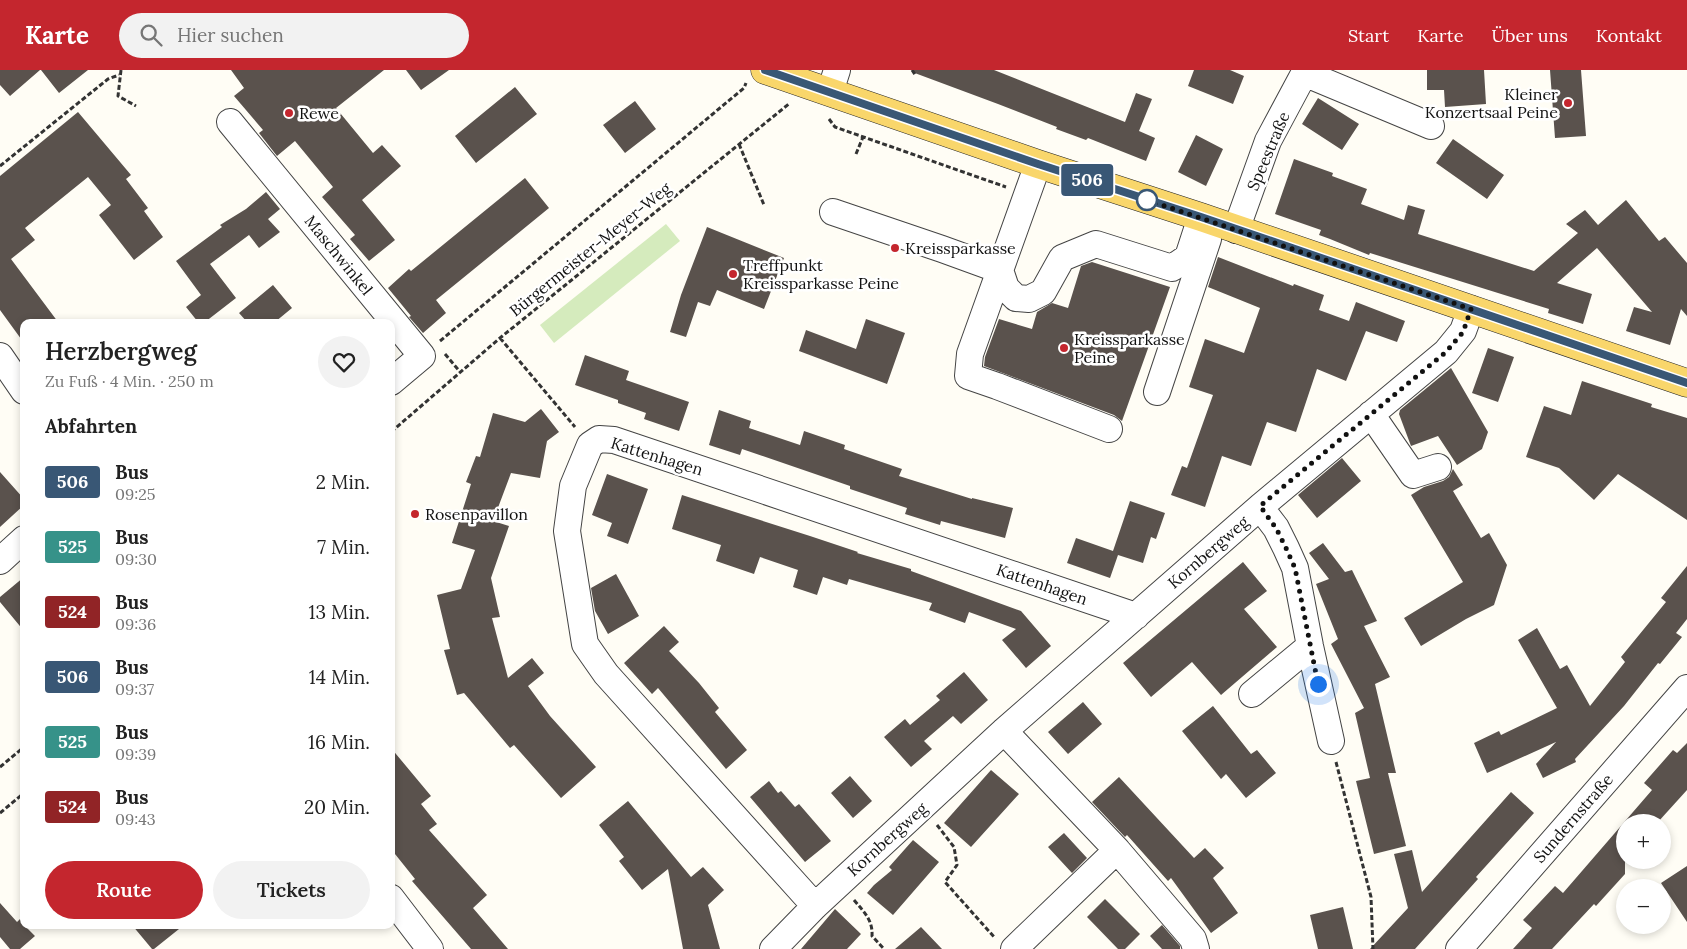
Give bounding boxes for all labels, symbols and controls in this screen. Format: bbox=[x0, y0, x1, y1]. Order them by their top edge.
search box bbox=[119, 13, 469, 58]
text: Karte bbox=[25, 20, 89, 51]
icon: search bbox=[137, 21, 165, 49]
text: Hier suchen bbox=[177, 23, 284, 47]
text: Start bbox=[1348, 24, 1389, 47]
text: Karte bbox=[1417, 24, 1463, 47]
text: Über uns bbox=[1491, 24, 1568, 47]
text: Kontakt bbox=[1596, 24, 1662, 47]
place label: Kleiner Konzertsaal Peine bbox=[1425, 84, 1558, 122]
marker: Kleiner Konzertsaal Peine bbox=[1562, 97, 1574, 109]
place label: Rewe bbox=[299, 103, 339, 123]
marker: Rewe bbox=[283, 107, 295, 119]
street label: Speestraße bbox=[1242, 108, 1294, 194]
line badge: 506 bbox=[1058, 164, 1116, 196]
text: 506 bbox=[1071, 168, 1103, 191]
street label: Bürgermeister-Meyer-Weg bbox=[505, 177, 676, 320]
unlabelled marker bbox=[1136, 189, 1158, 211]
street label: Maschwinkel bbox=[301, 211, 377, 299]
place label: Kreissparkasse bbox=[905, 238, 1016, 258]
marker: Kreissparkasse bbox=[889, 242, 901, 254]
place label: Treffpunkt Kreissparkasse Peine bbox=[743, 255, 899, 293]
marker: Treffpunkt Kreissparkasse Peine bbox=[727, 268, 739, 280]
place label: Kreissparkasse Peine bbox=[1074, 329, 1185, 367]
text: Herzbergweg bbox=[45, 336, 197, 367]
button: heart bbox=[318, 336, 370, 388]
marker: Kreissparkasse Peine bbox=[1058, 342, 1070, 354]
text: Zu Fuß · 4 Min. · 250 m bbox=[45, 371, 214, 391]
text: Abfahrten bbox=[45, 414, 137, 438]
street label: Kattenhagen bbox=[609, 433, 706, 480]
text: Bus bbox=[115, 460, 148, 484]
text: 506 bbox=[57, 470, 88, 493]
text: 2 Min. bbox=[316, 470, 370, 494]
text: 09:25 bbox=[115, 484, 156, 504]
place label: Rosenpavillon bbox=[425, 504, 528, 524]
marker: Rosenpavillon bbox=[409, 508, 421, 520]
street label: Kornbergweg bbox=[1163, 511, 1253, 593]
text: Bus bbox=[115, 525, 148, 549]
text: 525 bbox=[58, 535, 87, 558]
text: 7 Min. bbox=[317, 535, 370, 559]
text: 09:30 bbox=[115, 549, 157, 569]
street label: Kattenhagen bbox=[994, 559, 1090, 609]
text: Bus bbox=[115, 590, 148, 614]
text: 524 bbox=[58, 600, 87, 623]
text: 13 Min. bbox=[309, 600, 370, 624]
text: 09:36 bbox=[115, 614, 156, 634]
text: Bus bbox=[115, 655, 148, 679]
text: 506 bbox=[57, 665, 88, 688]
text: 14 Min. bbox=[309, 665, 370, 689]
your location bbox=[1306, 672, 1331, 697]
text: 09:37 bbox=[115, 679, 154, 699]
text: Bus bbox=[115, 720, 148, 744]
text: 525 bbox=[58, 730, 87, 753]
text: 16 Min. bbox=[308, 730, 370, 754]
text: 09:39 bbox=[115, 744, 156, 764]
street label: Sundernstraße bbox=[1529, 769, 1617, 867]
text: Bus bbox=[115, 785, 148, 809]
text: 524 bbox=[58, 795, 87, 818]
text: 20 Min. bbox=[304, 795, 370, 819]
street label: Kornbergweg bbox=[843, 797, 932, 880]
text: 09:43 bbox=[115, 809, 156, 829]
map controls bbox=[1616, 814, 1671, 934]
button: + bbox=[1616, 814, 1671, 869]
button: Route bbox=[45, 861, 203, 919]
button: Tickets bbox=[213, 861, 370, 919]
button: − bbox=[1616, 879, 1671, 934]

